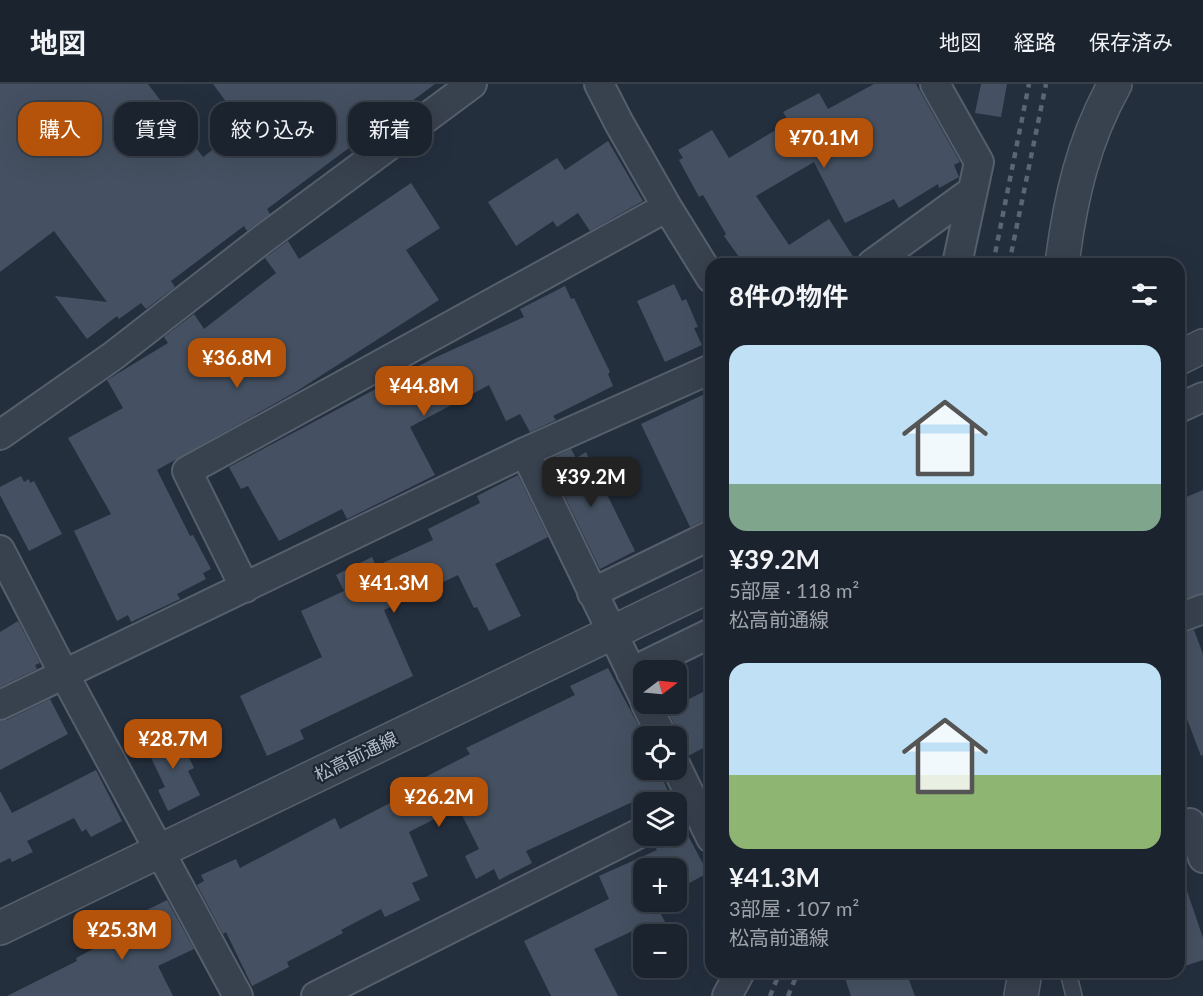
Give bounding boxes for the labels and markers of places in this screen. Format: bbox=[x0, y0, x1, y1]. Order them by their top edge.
pin: ¥70.1M bbox=[775, 118, 873, 169]
pin: ¥36.8M bbox=[188, 338, 286, 389]
pin: ¥44.8M bbox=[375, 366, 473, 417]
pin: ¥39.2M bbox=[542, 457, 640, 508]
pin: ¥41.3M bbox=[345, 563, 443, 614]
pin: ¥28.7M bbox=[124, 719, 222, 770]
pin: ¥26.2M bbox=[390, 777, 488, 828]
pin: ¥25.3M bbox=[73, 910, 171, 961]

